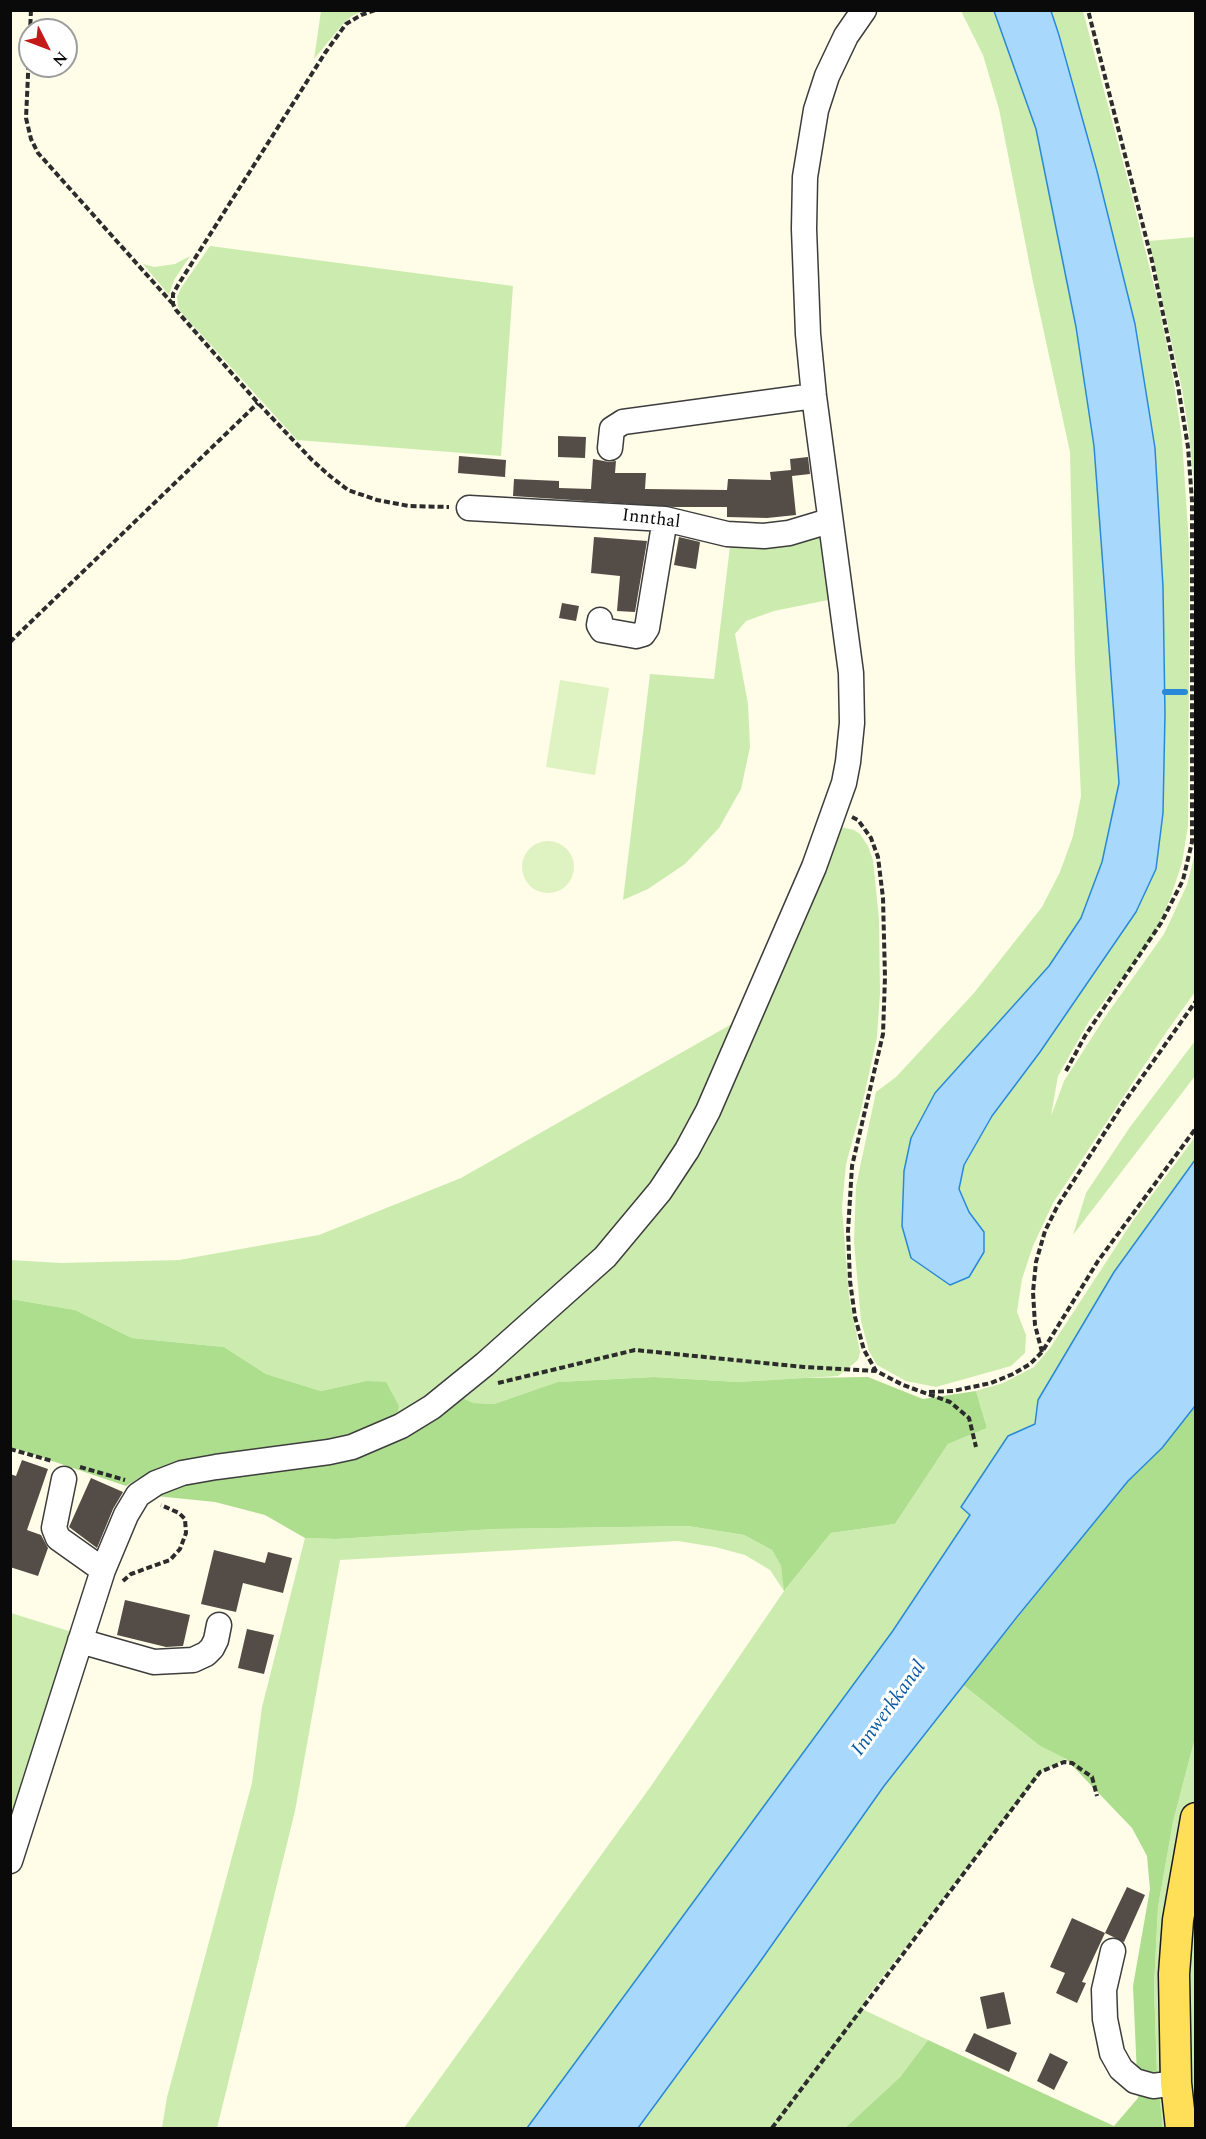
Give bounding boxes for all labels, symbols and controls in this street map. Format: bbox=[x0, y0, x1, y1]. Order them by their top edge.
north arrow bbox=[18, 18, 78, 78]
text: N bbox=[47, 46, 73, 72]
street label: Innthal bbox=[621, 506, 681, 534]
water label: Innwerkkanal bbox=[848, 1657, 932, 1761]

